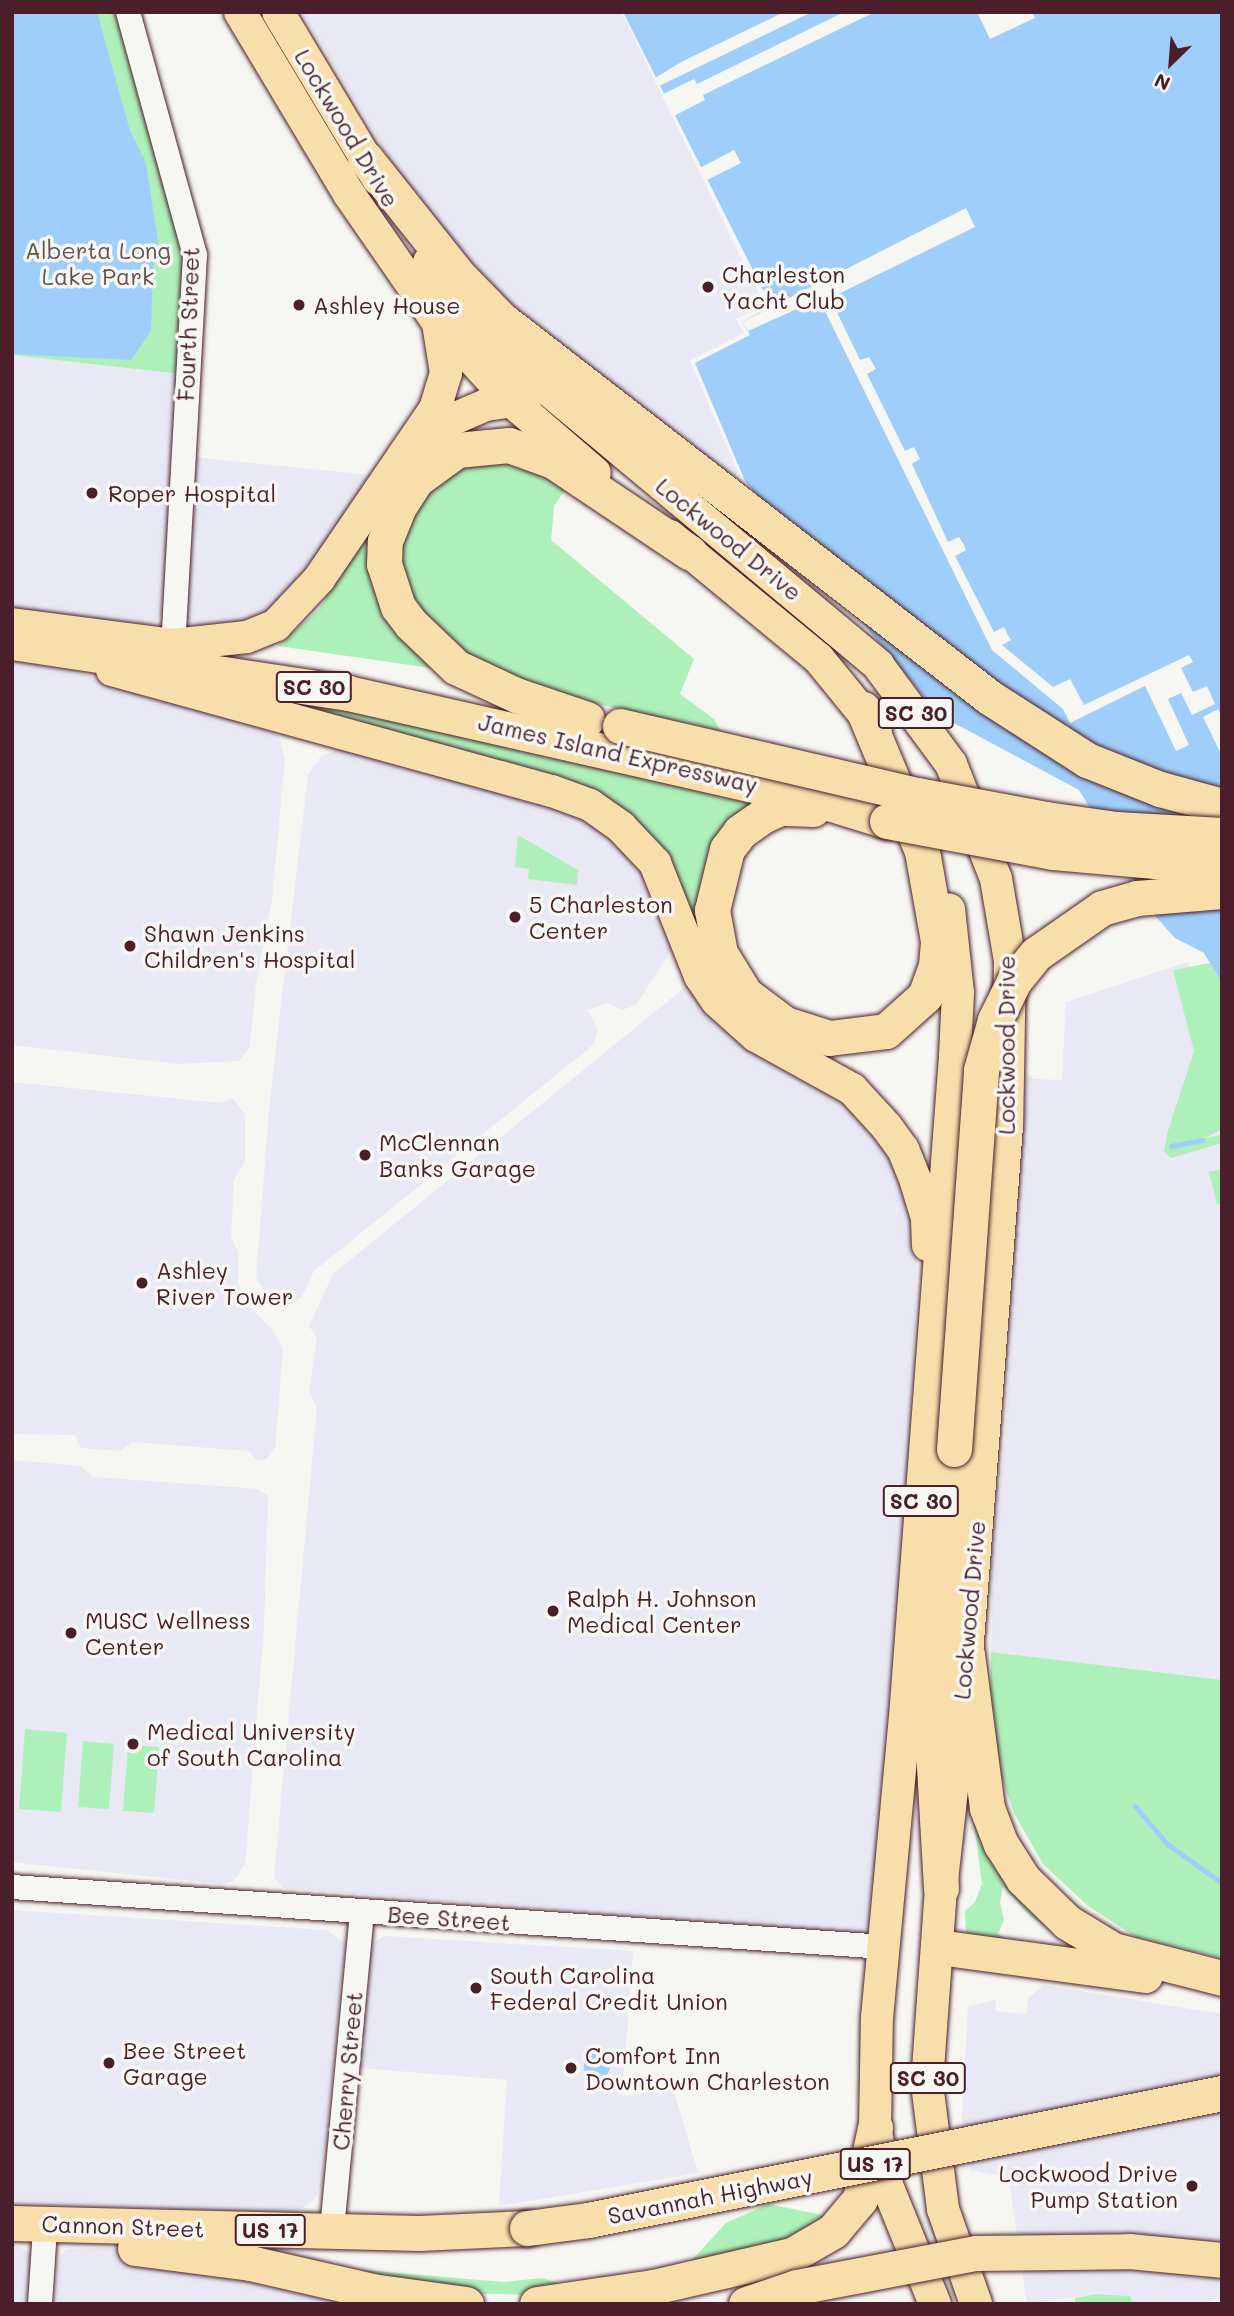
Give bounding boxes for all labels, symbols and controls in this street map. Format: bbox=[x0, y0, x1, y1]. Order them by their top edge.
north arrow bbox=[1136, 28, 1206, 98]
street label: Lockwood Drive bbox=[289, 44, 405, 212]
text: N bbox=[1150, 68, 1174, 97]
park label: Alberta Long Lake Park bbox=[25, 236, 171, 290]
street label: Fourth Street bbox=[172, 246, 204, 402]
place label: Charleston Yacht Club bbox=[722, 260, 845, 314]
marker: Charleston Yacht Club bbox=[700, 279, 716, 295]
place label: Ashley House bbox=[313, 291, 460, 319]
marker: Ashley House bbox=[291, 297, 307, 313]
street label: Lockwood Drive bbox=[651, 472, 807, 606]
place label: Roper Hospital bbox=[108, 479, 276, 507]
marker: Roper Hospital bbox=[82, 483, 102, 503]
road number: SC 30 bbox=[276, 670, 352, 704]
road number: SC 30 bbox=[878, 696, 954, 730]
street label: James Island Expressway bbox=[476, 707, 760, 799]
place label: 5 Charleston Center bbox=[529, 890, 673, 944]
marker: 5 Charleston Center bbox=[507, 909, 523, 925]
place label: Shawn Jenkins Children's Hospital bbox=[144, 919, 356, 973]
marker: Shawn Jenkins Children's Hospital bbox=[122, 938, 138, 954]
street label: Lockwood Drive bbox=[992, 955, 1020, 1135]
place label: McClennan Banks Garage bbox=[379, 1128, 536, 1182]
marker: McClennan Banks Garage bbox=[357, 1147, 373, 1163]
place label: Ashley River Tower bbox=[156, 1256, 293, 1310]
marker: Ashley River Tower bbox=[134, 1275, 150, 1291]
road number: SC 30 bbox=[883, 1484, 960, 1518]
street label: Lockwood Drive bbox=[947, 1519, 991, 1701]
place label: Ralph H. Johnson Medical Center bbox=[567, 1584, 756, 1638]
marker: Ralph H. Johnson Medical Center bbox=[545, 1603, 561, 1619]
place label: MUSC Wellness Center bbox=[85, 1606, 251, 1660]
marker: MUSC Wellness Center bbox=[63, 1625, 79, 1641]
place label: Medical University of South Carolina bbox=[147, 1717, 356, 1771]
marker: Medical University of South Carolina bbox=[125, 1736, 141, 1752]
street label: Bee Street bbox=[387, 1900, 511, 1936]
place label: South Carolina Federal Credit Union bbox=[490, 1961, 728, 2015]
marker: South Carolina Federal Credit Union bbox=[468, 1980, 484, 1996]
street label: Cherry Street bbox=[326, 1990, 368, 2152]
place label: Bee Street Garage bbox=[123, 2036, 246, 2090]
place label: Comfort Inn Downtown Charleston bbox=[585, 2041, 830, 2095]
marker: Bee Street Garage bbox=[101, 2055, 117, 2071]
marker: Comfort Inn Downtown Charleston bbox=[563, 2060, 579, 2076]
road number: SC 30 bbox=[890, 2060, 967, 2096]
road number: US 17 bbox=[838, 2146, 912, 2182]
place label: Lockwood Drive Pump Station bbox=[999, 2159, 1178, 2213]
street label: Savannah Highway bbox=[605, 2163, 815, 2229]
marker: Lockwood Drive Pump Station bbox=[1184, 2178, 1200, 2194]
street label: Cannon Street bbox=[41, 2209, 205, 2243]
road number: US 17 bbox=[233, 2212, 307, 2248]

